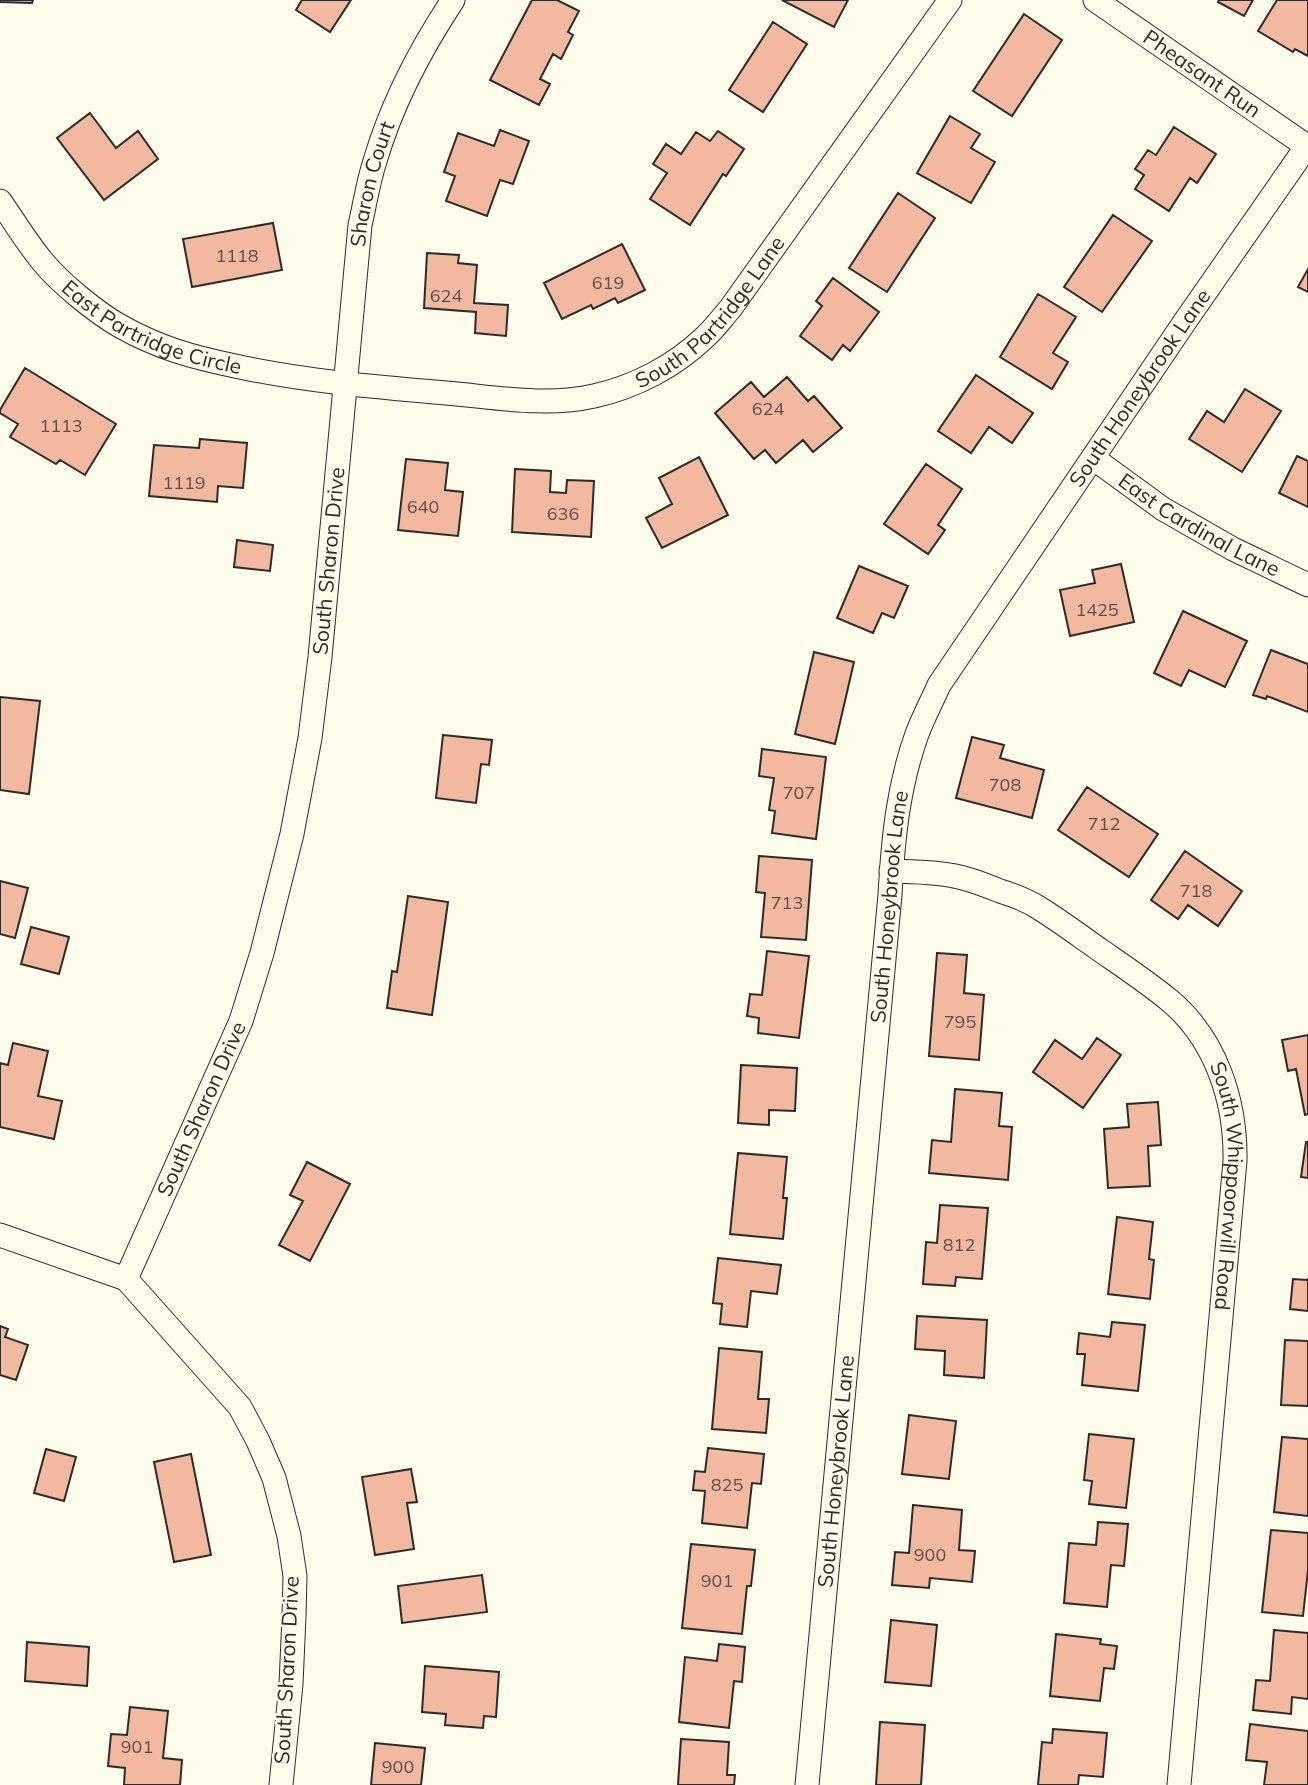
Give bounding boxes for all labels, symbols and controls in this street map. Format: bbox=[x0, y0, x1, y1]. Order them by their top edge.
street label: Pheasant Run bbox=[1139, 23, 1266, 123]
street label: Sharon Court bbox=[344, 117, 399, 248]
street label: South Partridge Lane bbox=[631, 231, 790, 393]
house number: 1118 bbox=[215, 244, 259, 267]
house number: 619 bbox=[592, 271, 624, 294]
street label: East Partridge Circle bbox=[57, 274, 244, 379]
house number: 624 bbox=[430, 284, 462, 307]
street label: South Honeybrook Lane bbox=[1063, 284, 1216, 491]
house number: 624 bbox=[752, 397, 784, 420]
house number: 1113 bbox=[39, 414, 83, 437]
street label: South Sharon Drive bbox=[306, 466, 350, 656]
street label: East Cardinal Lane bbox=[1114, 467, 1284, 582]
house number: 1119 bbox=[162, 471, 206, 494]
house number: 640 bbox=[407, 495, 439, 518]
house number: 636 bbox=[547, 502, 579, 525]
house number: 1425 bbox=[1075, 598, 1119, 621]
house number: 708 bbox=[989, 773, 1021, 796]
house number: 707 bbox=[783, 781, 815, 804]
street label: South Honeybrook Lane bbox=[864, 788, 913, 1024]
house number: 712 bbox=[1088, 812, 1120, 835]
house number: 718 bbox=[1180, 879, 1212, 902]
house number: 713 bbox=[771, 891, 803, 914]
house number: 795 bbox=[944, 1010, 976, 1033]
street label: South Sharon Drive bbox=[151, 1017, 251, 1200]
street label: South Whippoorwill Road bbox=[1205, 1057, 1249, 1312]
house number: 812 bbox=[943, 1233, 975, 1256]
street label: South Honeybrook Lane bbox=[811, 1354, 859, 1589]
house number: 825 bbox=[711, 1473, 743, 1496]
house number: 900 bbox=[914, 1543, 946, 1566]
house number: 901 bbox=[701, 1569, 733, 1592]
street label: South Sharon Drive bbox=[268, 1575, 304, 1765]
house number: 901 bbox=[121, 1735, 153, 1758]
house number: 900 bbox=[382, 1755, 414, 1778]

